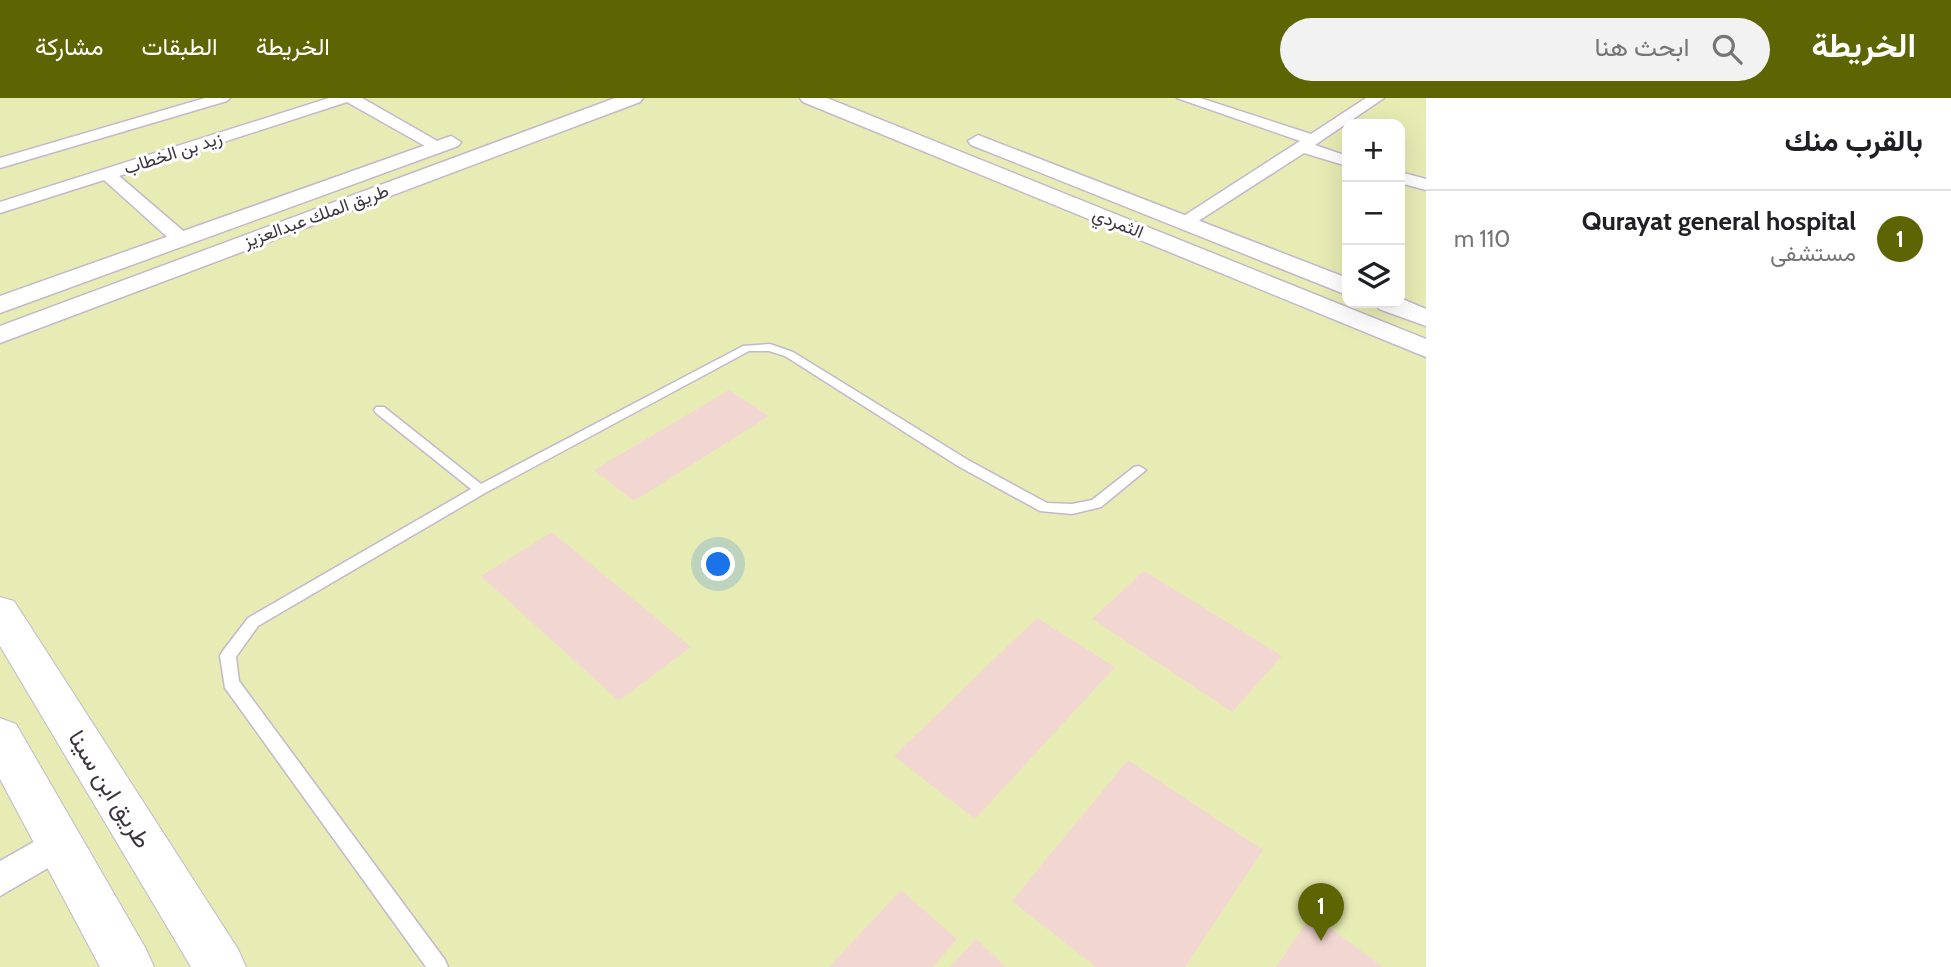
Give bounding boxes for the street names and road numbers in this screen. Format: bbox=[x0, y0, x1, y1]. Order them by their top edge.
street label: زيد بن الخطاب bbox=[121, 127, 225, 179]
street label: طريق الملك عبدالعزيز bbox=[239, 179, 392, 253]
street label: الثمردي bbox=[1088, 203, 1147, 247]
street label: طريق ابن سينا bbox=[61, 725, 158, 854]

